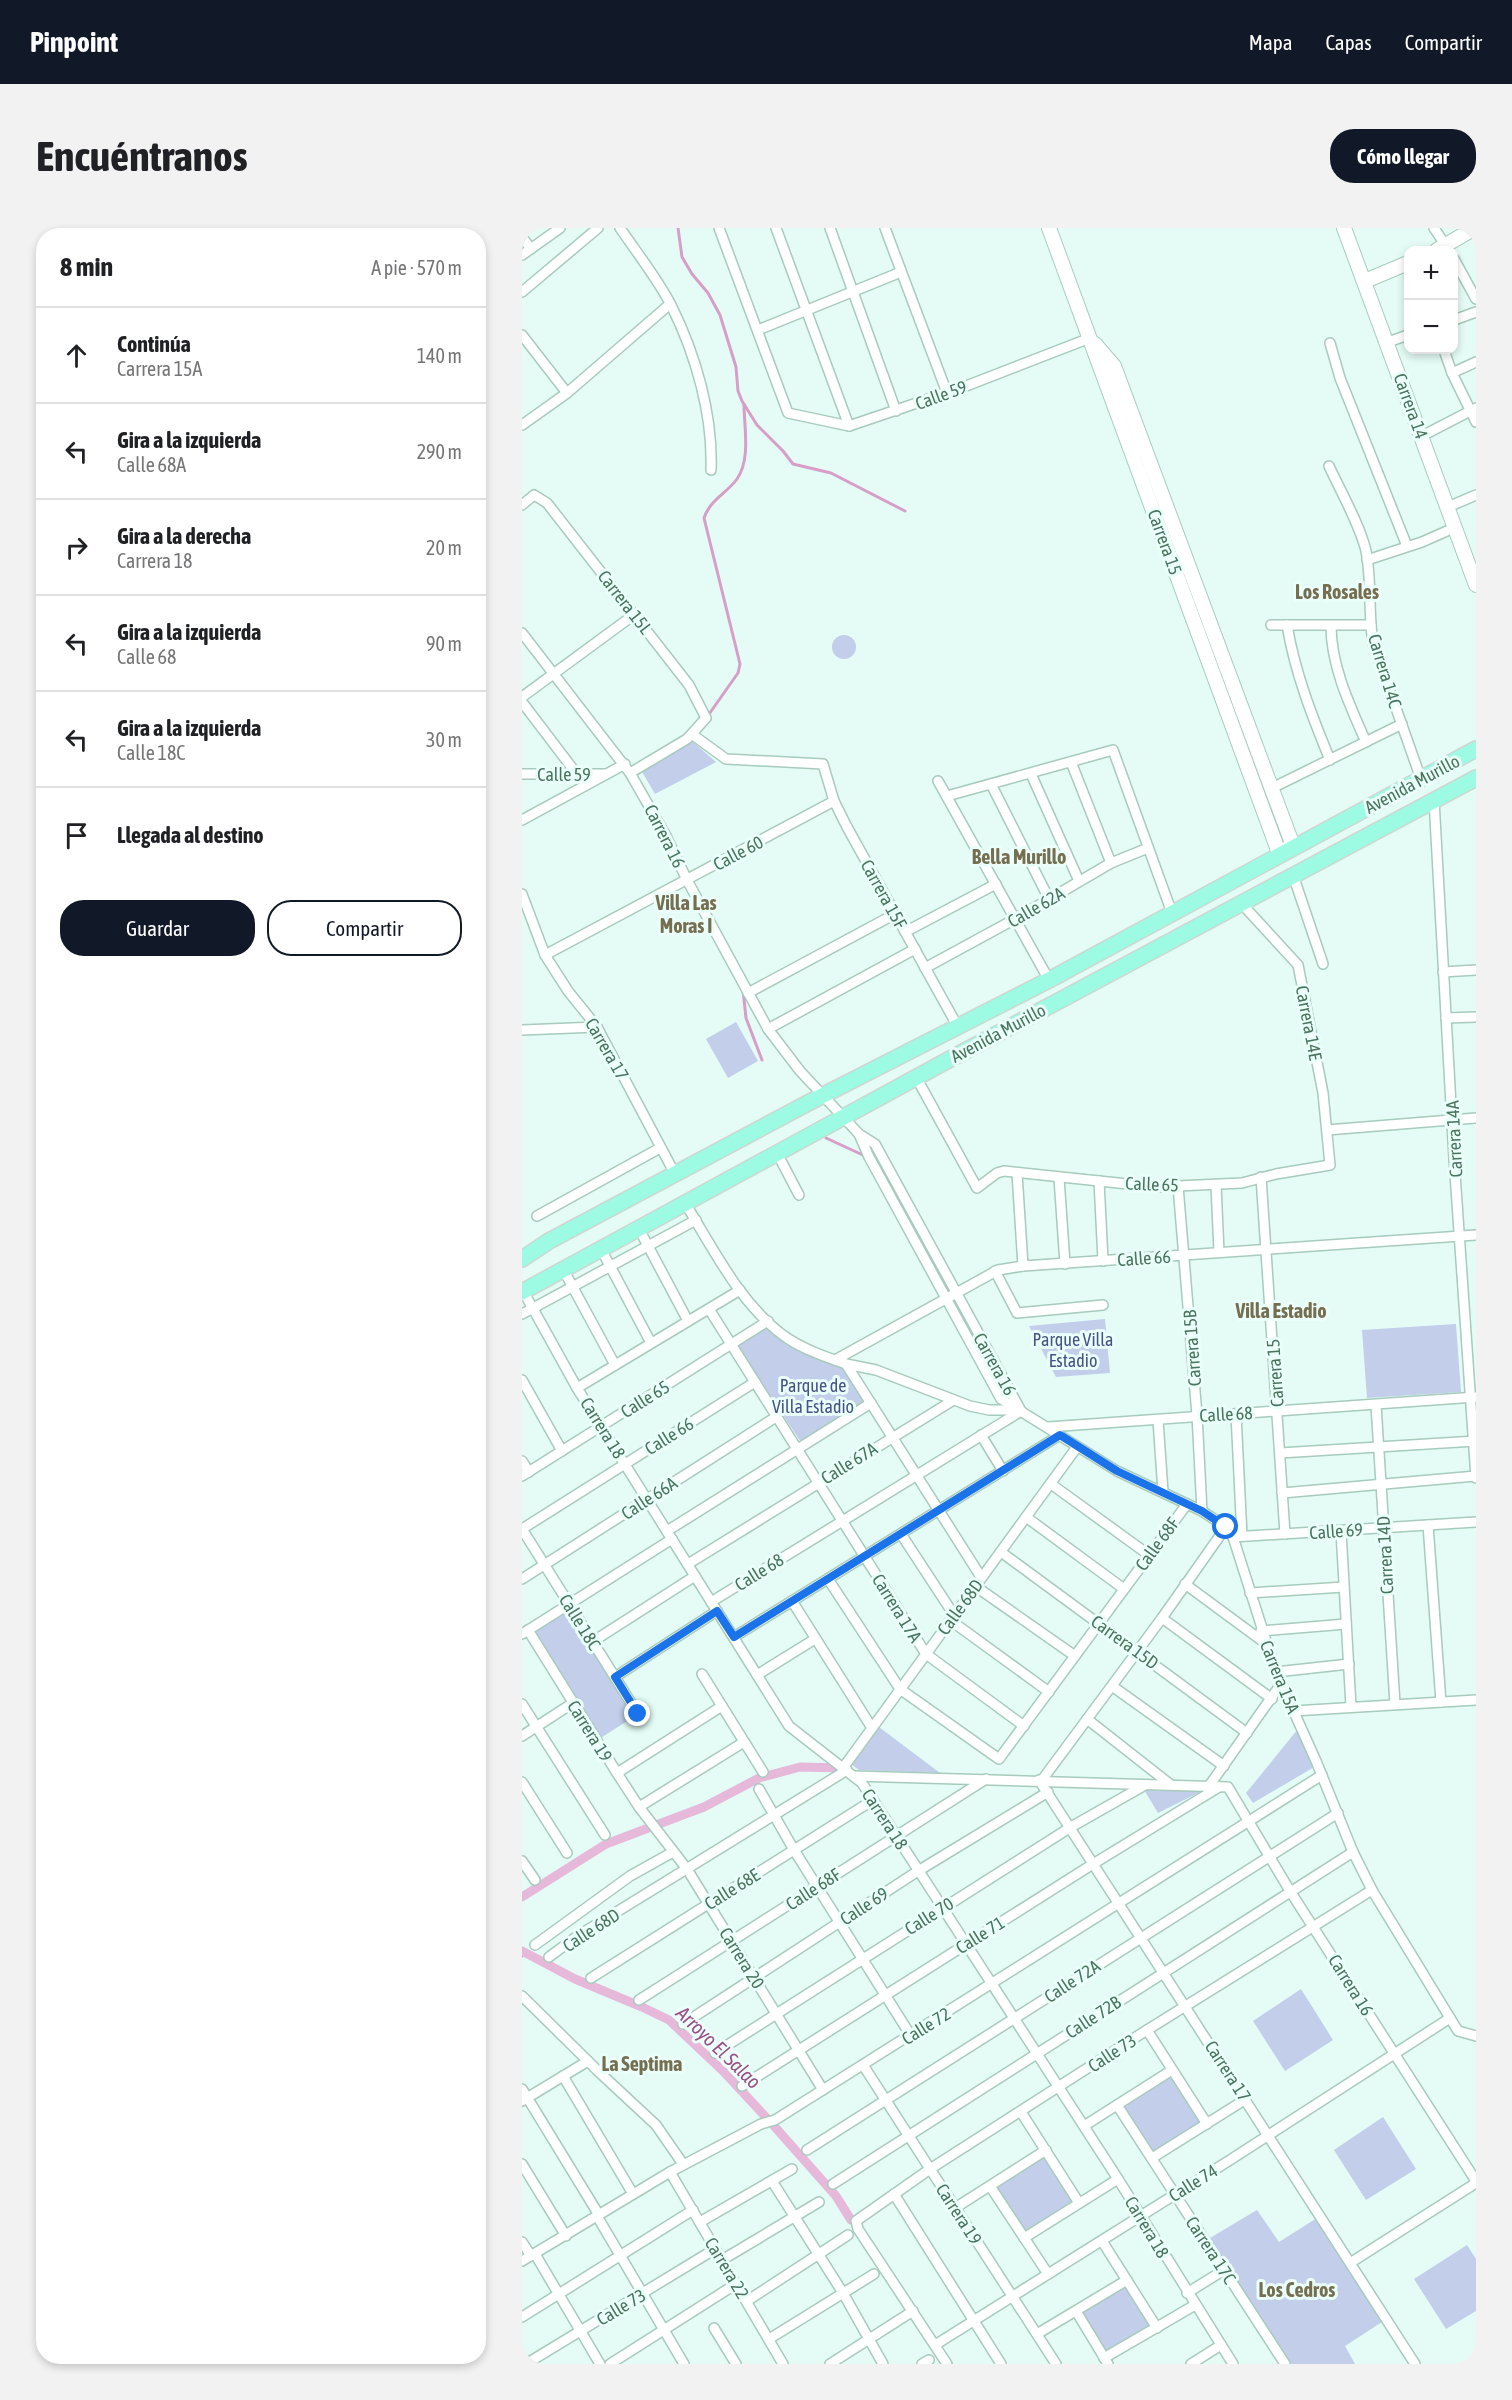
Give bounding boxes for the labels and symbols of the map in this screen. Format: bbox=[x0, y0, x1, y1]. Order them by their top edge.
street label: Carrera 14 bbox=[1390, 370, 1432, 442]
street label: Calle 59 bbox=[912, 376, 970, 414]
street label: Carrera 15 bbox=[1144, 506, 1186, 578]
street label: Carrera 15L bbox=[594, 566, 656, 638]
district label: Los Rosales bbox=[1295, 580, 1379, 603]
street label: Carrera 14C bbox=[1364, 632, 1406, 710]
street label: Avenida Murillo bbox=[1361, 750, 1463, 818]
street label: Calle 59 bbox=[537, 764, 591, 785]
street label: Carrera 16 bbox=[640, 801, 690, 871]
street label: Calle 60 bbox=[709, 831, 767, 875]
district label: Bella Murillo bbox=[972, 845, 1066, 868]
street label: Carrera 15F bbox=[857, 856, 912, 933]
street label: Calle 62A bbox=[1004, 882, 1068, 932]
district label: Villa Las Moras I bbox=[654, 891, 717, 937]
street label: Carrera 14E bbox=[1291, 984, 1327, 1062]
street label: Avenida Murillo bbox=[947, 999, 1049, 1067]
street label: Carrera 17 bbox=[581, 1014, 633, 1084]
street label: Carrera 14A bbox=[1441, 1100, 1466, 1178]
street label: Calle 65 bbox=[1125, 1173, 1179, 1195]
street label: Calle 66 bbox=[1117, 1246, 1171, 1270]
district label: Villa Estadio bbox=[1234, 1299, 1327, 1322]
street label: Carrera 15B bbox=[1179, 1309, 1205, 1387]
street label: Carrera 16 bbox=[969, 1329, 1021, 1399]
park label: Parque Villa Estadio bbox=[1033, 1329, 1113, 1371]
street label: Carrera 15 bbox=[1262, 1338, 1288, 1408]
park label: Parque de Villa Estadio bbox=[772, 1375, 854, 1417]
street label: Calle 65 bbox=[617, 1376, 673, 1422]
street label: Carrera 18 bbox=[576, 1394, 630, 1462]
street label: Calle 68 bbox=[1199, 1402, 1253, 1426]
street label: Calle 66 bbox=[641, 1413, 697, 1459]
street label: Calle 67A bbox=[817, 1438, 881, 1488]
street label: Calle 66A bbox=[617, 1472, 681, 1524]
street label: Calle 68F bbox=[1131, 1513, 1184, 1575]
route start bbox=[1212, 1513, 1238, 1539]
street label: Carrera 14D bbox=[1372, 1515, 1398, 1595]
street label: Calle 69 bbox=[1309, 1519, 1363, 1543]
street label: Calle 68 bbox=[731, 1549, 787, 1595]
street label: Carrera 17A bbox=[868, 1570, 926, 1646]
street label: Calle 68D bbox=[933, 1575, 987, 1639]
street label: Calle 18C bbox=[555, 1590, 605, 1654]
street label: Carrera 15D bbox=[1087, 1611, 1163, 1673]
street label: Carrera 15A bbox=[1256, 1637, 1304, 1717]
street label: Carrera 19 bbox=[563, 1697, 617, 1765]
route end bbox=[624, 1700, 650, 1726]
street label: Carrera 18 bbox=[858, 1785, 912, 1853]
street label: Calle 68F bbox=[782, 1863, 845, 1914]
street label: Calle 68E bbox=[701, 1864, 764, 1914]
street label: Calle 69 bbox=[836, 1883, 892, 1929]
street label: Calle 70 bbox=[901, 1893, 957, 1939]
street label: Calle 68D bbox=[559, 1904, 623, 1956]
street label: Calle 71 bbox=[952, 1912, 1008, 1958]
street label: Carrera 20 bbox=[715, 1924, 769, 1992]
street label: Carrera 16 bbox=[1324, 1951, 1378, 2019]
street label: Calle 72A bbox=[1040, 1955, 1104, 2007]
street label: Calle 72B bbox=[1061, 1991, 1125, 2043]
water label: Arroyo El Salao bbox=[671, 2000, 766, 2093]
street label: Calle 72 bbox=[898, 2003, 954, 2049]
street label: Calle 73 bbox=[1084, 2030, 1140, 2076]
street label: Carrera 17 bbox=[1201, 2037, 1255, 2105]
district label: La Septima bbox=[602, 2052, 682, 2075]
street label: Calle 74 bbox=[1165, 2160, 1221, 2206]
street label: Carrera 19 bbox=[932, 2180, 986, 2248]
street label: Carrera 18 bbox=[1120, 2192, 1174, 2262]
street label: Carrera 17C bbox=[1181, 2212, 1241, 2288]
street label: Carrera 22 bbox=[700, 2233, 754, 2303]
district label: Los Cedros bbox=[1259, 2278, 1335, 2301]
street label: Calle 73 bbox=[593, 2284, 649, 2330]

